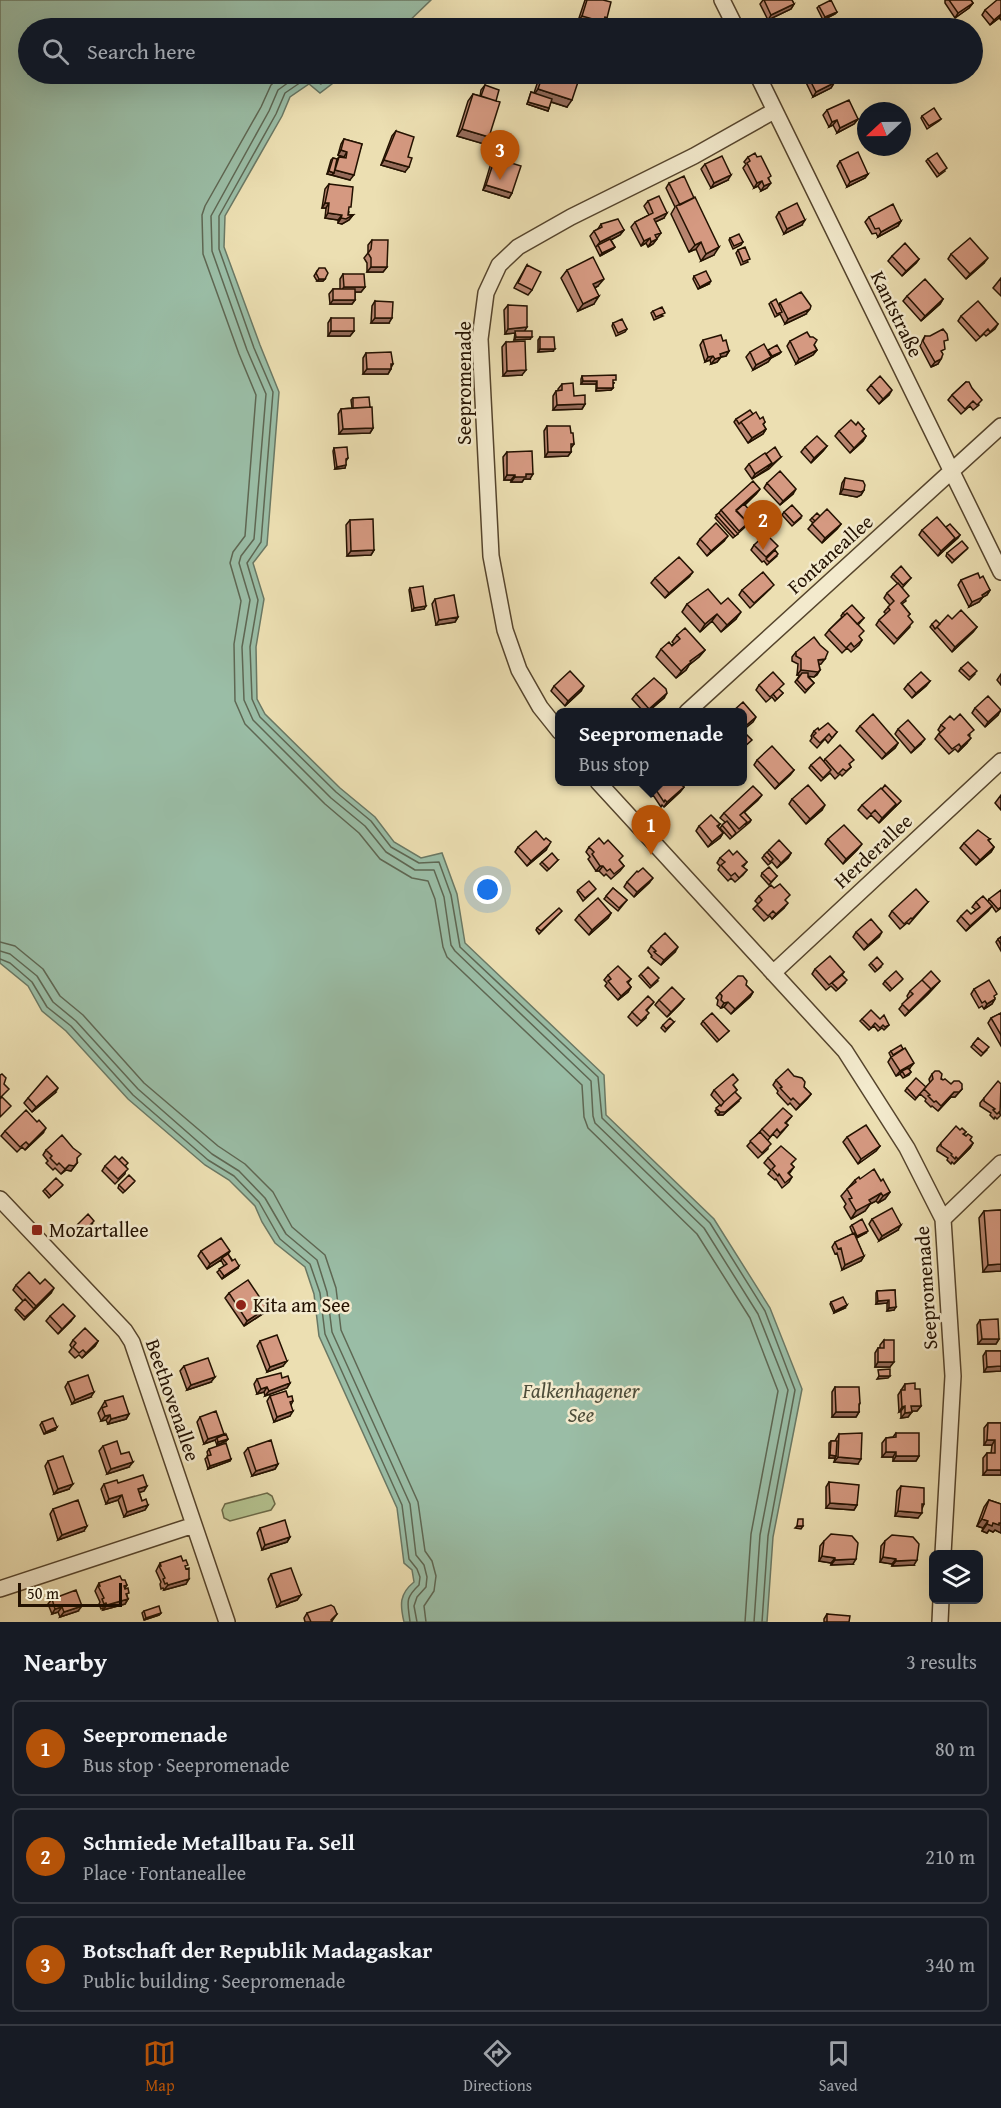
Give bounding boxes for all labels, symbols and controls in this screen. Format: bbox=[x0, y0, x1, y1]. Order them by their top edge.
search box bbox=[18, 18, 983, 84]
icon: search bbox=[39, 35, 72, 68]
text: Search here bbox=[87, 35, 196, 67]
north arrow bbox=[857, 102, 911, 156]
pin: 3 bbox=[480, 130, 520, 180]
street label: Kantstraße bbox=[864, 266, 931, 362]
street label: Seepromenade bbox=[449, 321, 478, 445]
pin: 2 bbox=[744, 500, 783, 550]
street label: Fontaneallee bbox=[780, 507, 879, 600]
popup bbox=[555, 708, 747, 786]
text: Seepromenade bbox=[579, 717, 723, 749]
text: Bus stop bbox=[579, 749, 649, 778]
pin: 1 bbox=[632, 806, 670, 855]
street label: Herderallee bbox=[827, 807, 918, 895]
your location bbox=[473, 875, 502, 904]
place label: Mozartallee bbox=[49, 1215, 149, 1244]
marker: Mozartallee bbox=[30, 1223, 44, 1237]
street label: Seepromenade bbox=[907, 1225, 944, 1351]
place label: Kita am See bbox=[253, 1290, 350, 1319]
marker: Kita am See bbox=[234, 1298, 248, 1312]
street label: Beethovenallee bbox=[139, 1335, 208, 1465]
water label: Falkenhagener See bbox=[521, 1375, 641, 1430]
map controls bbox=[929, 1550, 983, 1604]
button: layers bbox=[929, 1550, 983, 1604]
scale bar bbox=[18, 1580, 122, 1608]
text: 50 m bbox=[27, 1581, 59, 1605]
text: Nearby bbox=[24, 1642, 107, 1681]
text: 3 results bbox=[906, 1647, 977, 1676]
text: Seepromenade bbox=[83, 1718, 228, 1750]
text: 1 bbox=[40, 1734, 51, 1763]
text: 80 m bbox=[935, 1734, 975, 1763]
text: Bus stop · Seepromenade bbox=[83, 1750, 290, 1779]
text: Schmiede Metallbau Fa. Sell bbox=[83, 1826, 355, 1858]
text: 2 bbox=[40, 1842, 51, 1871]
text: 210 m bbox=[925, 1842, 975, 1871]
text: Place · Fontaneallee bbox=[83, 1858, 246, 1887]
text: Botschaft der Republik Madagaskar bbox=[83, 1934, 432, 1966]
text: 3 bbox=[40, 1950, 51, 1979]
text: 340 m bbox=[925, 1950, 975, 1979]
text: Public building · Seepromenade bbox=[83, 1966, 345, 1995]
tab: Map bbox=[143, 2037, 176, 2097]
tab: Directions bbox=[463, 2037, 532, 2097]
tab: Saved bbox=[819, 2037, 858, 2097]

